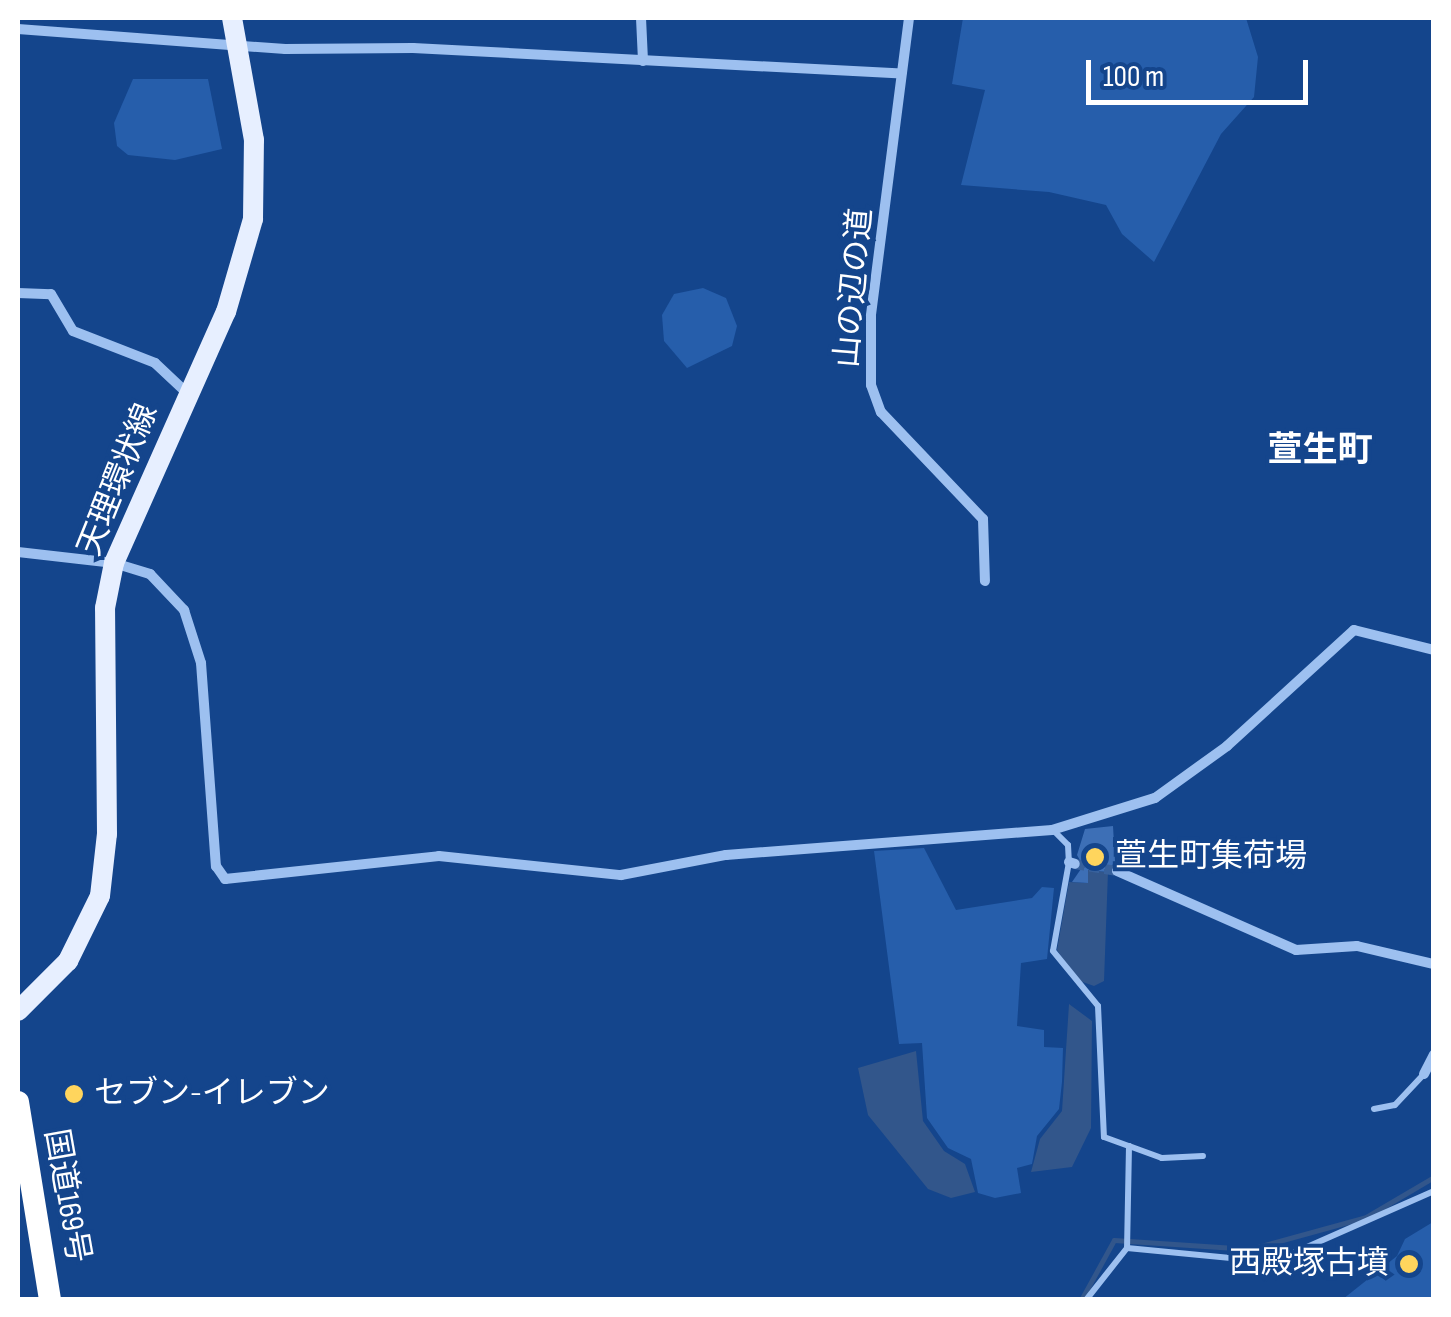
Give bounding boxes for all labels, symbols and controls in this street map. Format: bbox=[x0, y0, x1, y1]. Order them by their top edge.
scale bar bbox=[1091, 40, 1314, 102]
text: 100 m bbox=[1103, 59, 1164, 95]
street label: 山の辺の道 bbox=[829, 207, 881, 369]
street label: 天理環状線 bbox=[71, 399, 167, 561]
district label: 萱生町 bbox=[1268, 430, 1372, 472]
place label: 萱生町集荷場 bbox=[1115, 838, 1307, 876]
marker: 萱生町集荷場 bbox=[1084, 846, 1106, 868]
place label: セブン-イレブン bbox=[94, 1075, 330, 1113]
marker: セブン-イレブン bbox=[63, 1083, 85, 1105]
street label: 国道169号 bbox=[35, 1126, 97, 1266]
place label: 西殿塚古墳 bbox=[1229, 1245, 1389, 1283]
marker: 西殿塚古墳 bbox=[1398, 1253, 1420, 1275]

